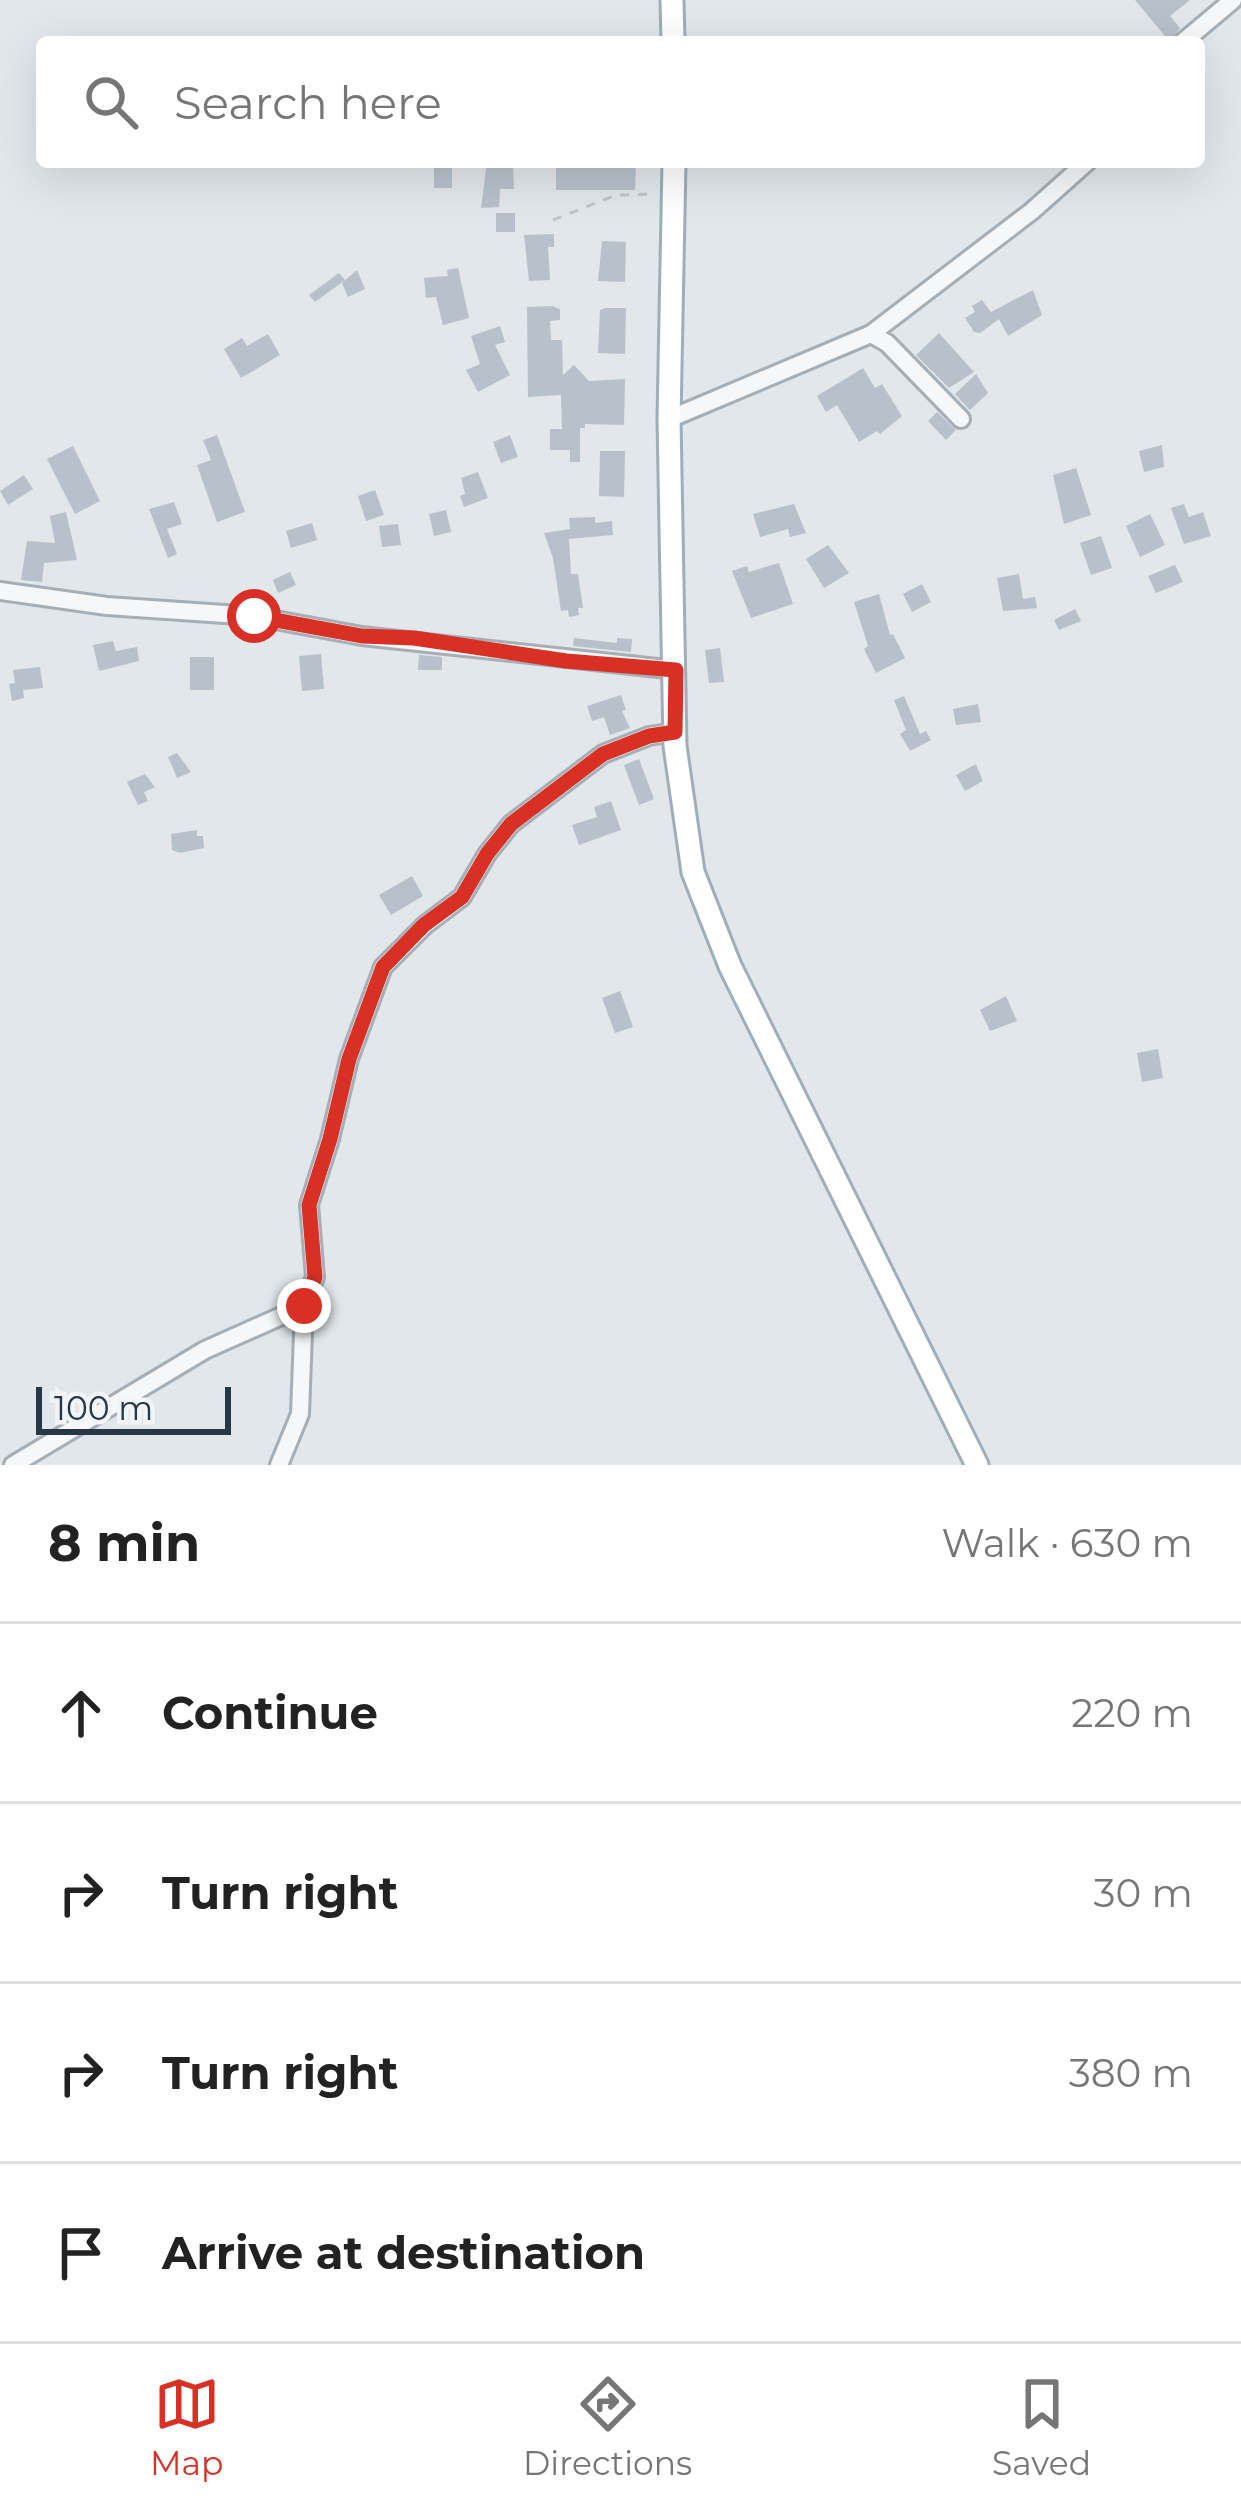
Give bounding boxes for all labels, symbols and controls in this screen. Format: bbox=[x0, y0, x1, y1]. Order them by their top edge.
search box bbox=[36, 36, 1205, 168]
icon: search bbox=[78, 69, 144, 135]
text: Search here bbox=[174, 75, 442, 130]
route start bbox=[227, 589, 281, 643]
route end bbox=[277, 1279, 331, 1333]
scale bar bbox=[36, 1381, 231, 1434]
text: 100 m bbox=[54, 1388, 153, 1428]
text: 8 min bbox=[48, 1512, 200, 1574]
text: Walk · 630 m bbox=[942, 1519, 1193, 1567]
icon: ahead bbox=[48, 1680, 114, 1746]
text: Continue bbox=[162, 1685, 378, 1740]
text: 220 m bbox=[1071, 1689, 1193, 1737]
icon: right bbox=[48, 1860, 114, 1926]
text: Turn right bbox=[162, 1865, 398, 1920]
text: 30 m bbox=[1094, 1869, 1193, 1917]
icon: right bbox=[48, 2040, 114, 2106]
text: Turn right bbox=[162, 2045, 398, 2100]
text: 380 m bbox=[1069, 2049, 1193, 2097]
icon: arrive bbox=[48, 2220, 114, 2286]
text: Arrive at destination bbox=[162, 2225, 645, 2280]
tab: Map bbox=[150, 2371, 223, 2483]
tab: Directions bbox=[523, 2371, 692, 2483]
tab: Saved bbox=[992, 2371, 1091, 2483]

